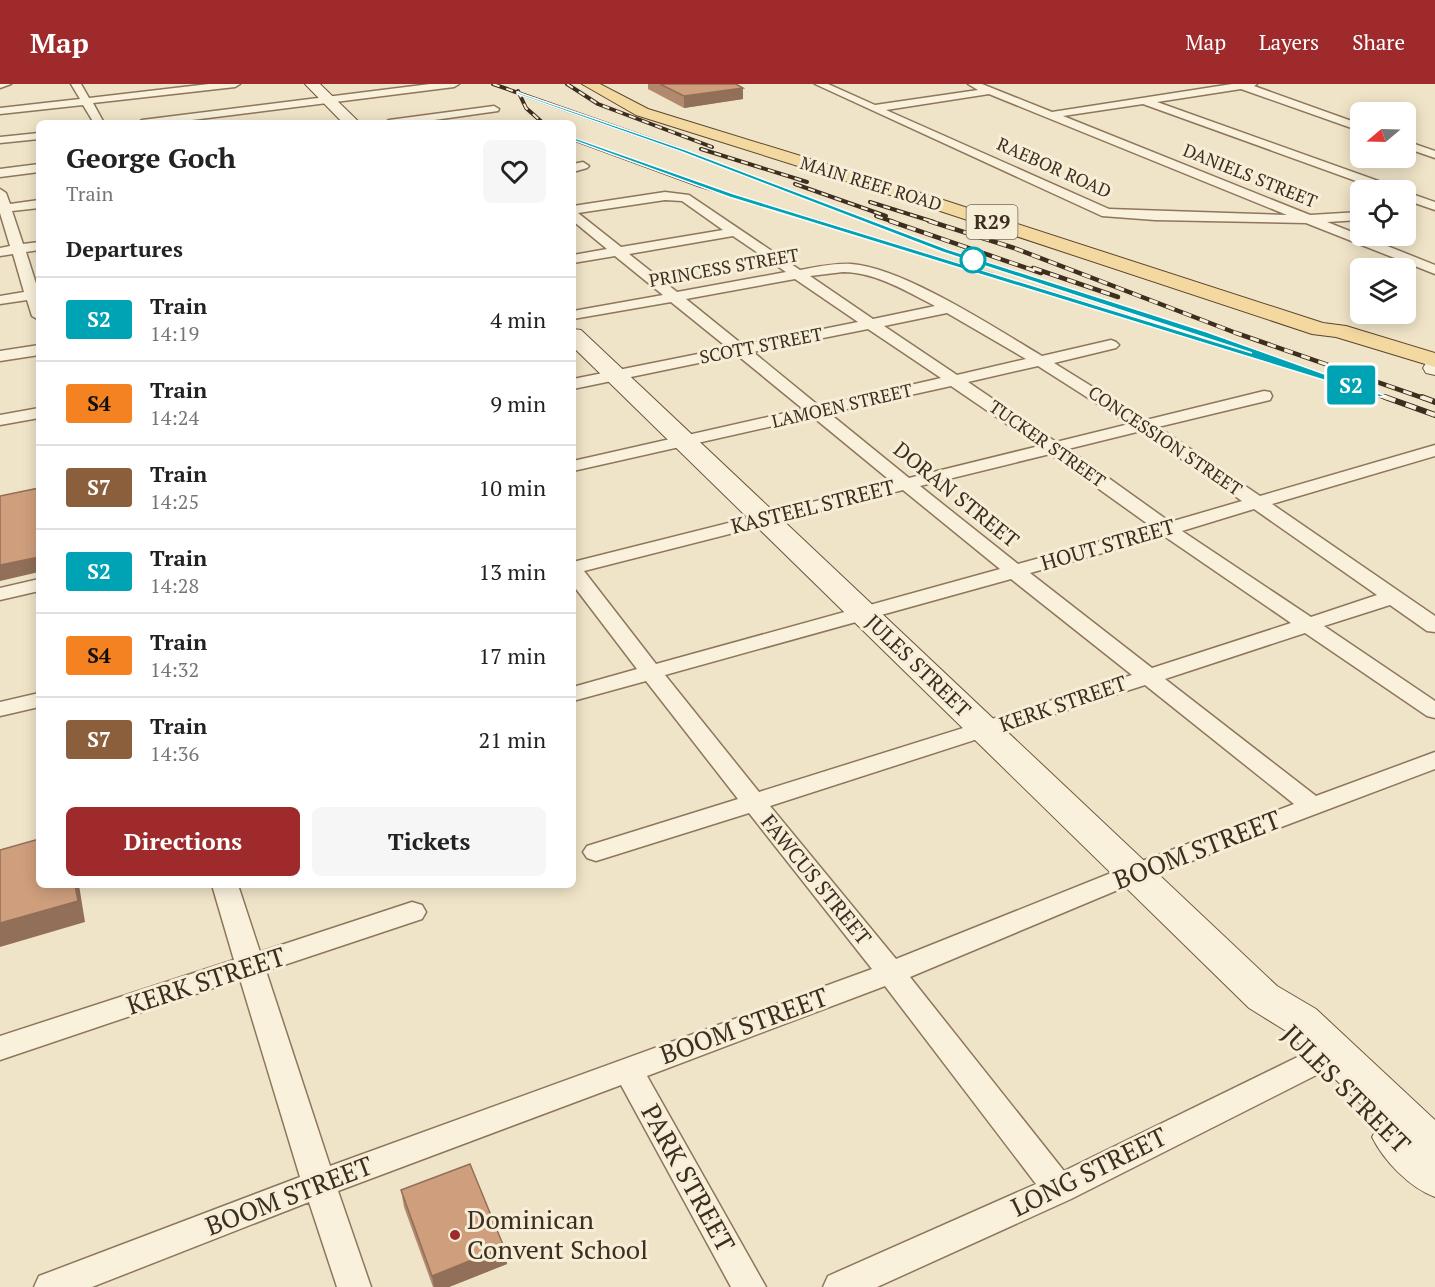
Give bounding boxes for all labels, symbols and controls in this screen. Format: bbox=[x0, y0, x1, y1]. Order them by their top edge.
text: Map bbox=[30, 24, 89, 61]
text: Map bbox=[1185, 28, 1226, 56]
text: Layers bbox=[1259, 28, 1319, 56]
text: Share bbox=[1352, 28, 1405, 56]
north arrow bbox=[1350, 102, 1416, 168]
map controls bbox=[1350, 102, 1416, 324]
street label: RAEBOR ROAD bbox=[993, 131, 1115, 203]
street label: DANIELS STREET bbox=[1180, 137, 1321, 213]
text: George Goch bbox=[66, 139, 236, 176]
button: heart bbox=[483, 140, 546, 203]
street label: MAIN REEF ROAD bbox=[798, 150, 945, 216]
text: Train bbox=[66, 180, 113, 207]
button: locate bbox=[1350, 180, 1416, 246]
road number: R29 bbox=[966, 205, 1018, 239]
text: Departures bbox=[66, 234, 183, 263]
street label: PRINCESS STREET bbox=[647, 242, 801, 292]
unlabelled marker bbox=[960, 247, 986, 273]
button: layers bbox=[1350, 258, 1416, 324]
text: Train bbox=[150, 291, 207, 320]
text: S2 bbox=[87, 305, 111, 333]
text: 4 min bbox=[490, 305, 546, 334]
text: 14:19 bbox=[150, 320, 199, 347]
street label: SCOTT STREET bbox=[697, 321, 824, 369]
line badge: S2 bbox=[1324, 366, 1378, 404]
text: S2 bbox=[1339, 371, 1363, 399]
text: Train bbox=[150, 375, 207, 404]
street label: LAMOEN STREET bbox=[769, 377, 914, 433]
street label: CONCESSION STREET bbox=[1084, 380, 1247, 501]
text: S4 bbox=[87, 389, 111, 417]
text: 9 min bbox=[490, 389, 546, 418]
street label: TUCKER STREET bbox=[985, 394, 1111, 492]
text: 14:24 bbox=[150, 404, 199, 431]
street label: DORAN STREET bbox=[888, 435, 1025, 553]
text: Train bbox=[150, 459, 207, 488]
street label: KASTEEL STREET bbox=[728, 472, 898, 540]
text: S7 bbox=[87, 473, 111, 501]
text: 10 min bbox=[479, 473, 546, 502]
text: 14:25 bbox=[150, 488, 199, 515]
street label: HOUT STREET bbox=[1037, 512, 1178, 577]
text: Train bbox=[150, 543, 207, 572]
text: S2 bbox=[87, 557, 111, 585]
text: 13 min bbox=[479, 557, 546, 586]
text: 14:28 bbox=[150, 572, 199, 599]
street label: JULES STREET bbox=[860, 608, 978, 723]
text: Train bbox=[150, 627, 207, 656]
text: S4 bbox=[87, 641, 111, 669]
text: 17 min bbox=[479, 641, 546, 670]
text: 14:32 bbox=[150, 656, 199, 683]
street label: KERK STREET bbox=[995, 668, 1130, 738]
text: Train bbox=[150, 711, 207, 740]
text: S7 bbox=[87, 725, 111, 753]
text: 21 min bbox=[479, 725, 546, 754]
text: 14:36 bbox=[150, 740, 199, 767]
street label: BOOM STREET bbox=[1108, 802, 1285, 897]
button: Directions bbox=[66, 807, 300, 876]
button: Tickets bbox=[312, 807, 546, 876]
street label: FAWCUS STREET bbox=[755, 808, 878, 950]
street label: KERK STREET bbox=[122, 938, 289, 1022]
street label: BOOM STREET bbox=[655, 979, 832, 1071]
street label: JULES STREET bbox=[1275, 1017, 1418, 1160]
street label: PARK STREET bbox=[634, 1098, 743, 1257]
street label: LONG STREET bbox=[1005, 1119, 1172, 1223]
street label: BOOM STREET bbox=[200, 1148, 377, 1243]
place label: Dominican Convent School bbox=[467, 1202, 648, 1266]
marker: Dominican Convent School bbox=[448, 1228, 462, 1242]

